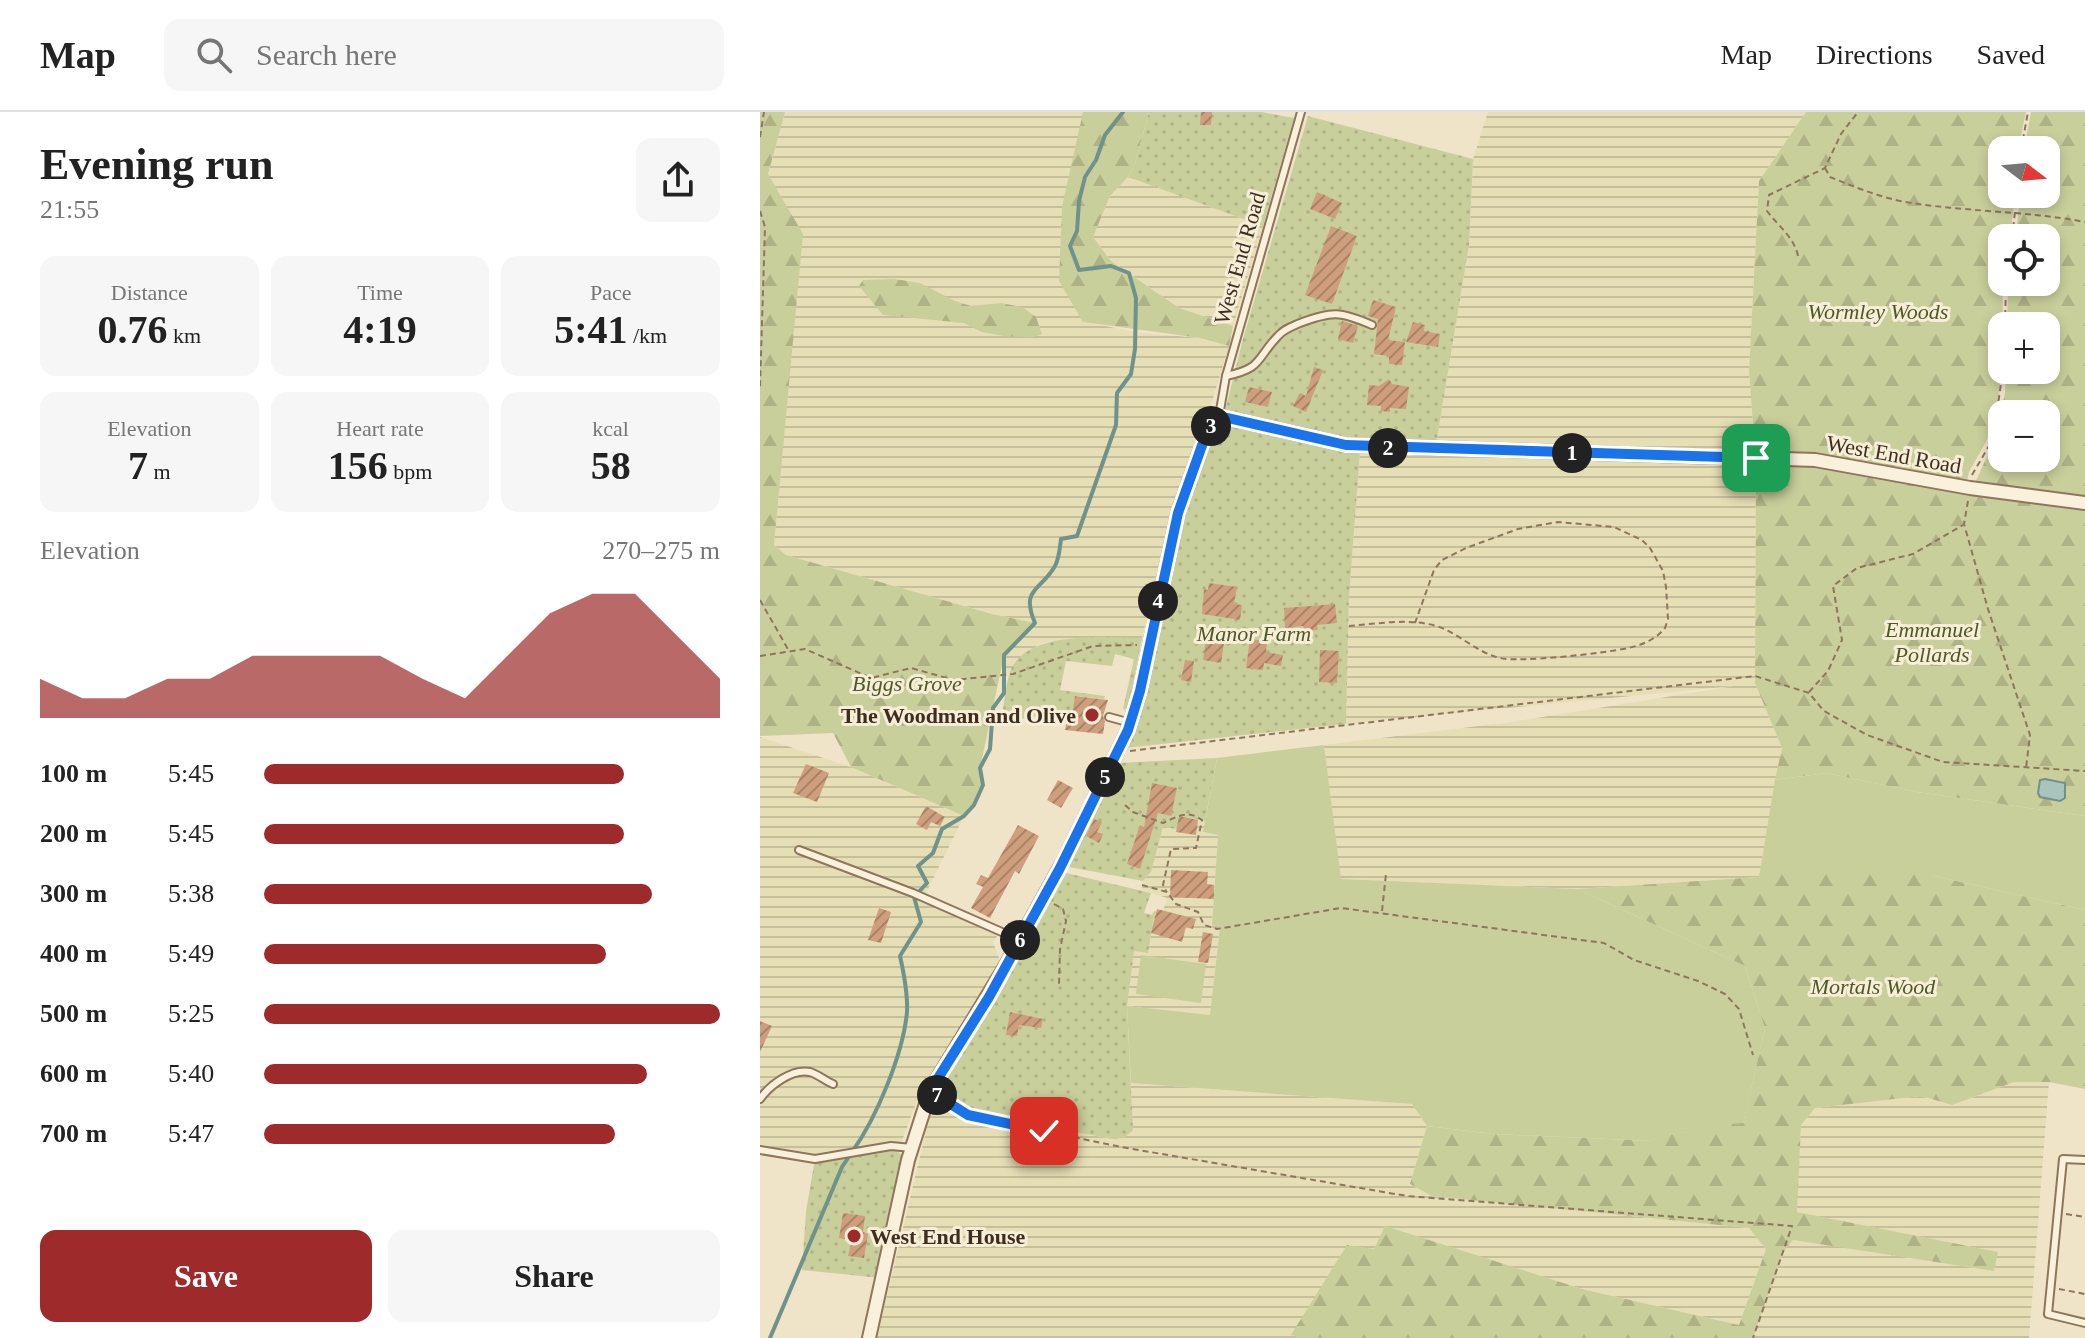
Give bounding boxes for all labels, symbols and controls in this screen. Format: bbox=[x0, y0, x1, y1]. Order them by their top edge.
search box bbox=[164, 19, 724, 91]
icon: search bbox=[192, 33, 236, 77]
text: Map bbox=[40, 34, 116, 76]
text: Search here bbox=[256, 38, 397, 71]
text: Map bbox=[1721, 39, 1772, 70]
text: Directions bbox=[1816, 39, 1933, 70]
text: Saved bbox=[1977, 39, 2045, 70]
north arrow bbox=[1988, 136, 2060, 208]
map controls bbox=[1988, 136, 2060, 472]
button: share bbox=[636, 138, 720, 222]
text: Evening run bbox=[40, 140, 274, 189]
street label: West End Road bbox=[1209, 189, 1270, 327]
text: 21:55 bbox=[40, 195, 99, 224]
button: locate bbox=[1988, 224, 2060, 296]
text: Distance bbox=[111, 280, 188, 305]
text: Time bbox=[357, 280, 403, 305]
text: Pace bbox=[590, 280, 631, 305]
park label: Wormley Woods bbox=[1808, 299, 1948, 324]
text: 0.76 bbox=[98, 307, 168, 352]
text: 4:19 bbox=[343, 307, 417, 352]
text: 5:41 bbox=[554, 307, 627, 352]
button: + bbox=[1988, 312, 2060, 384]
text: km bbox=[168, 323, 201, 348]
text: /km bbox=[627, 323, 667, 348]
button: − bbox=[1988, 400, 2060, 472]
pin: 3 bbox=[1191, 406, 1231, 446]
text: 3 bbox=[1206, 413, 1217, 438]
text: Elevation bbox=[107, 416, 191, 441]
text: Heart rate bbox=[336, 416, 424, 441]
text: kcal bbox=[592, 416, 629, 441]
pin bbox=[1722, 424, 1790, 492]
pin: 2 bbox=[1368, 428, 1408, 468]
street label: West End Road bbox=[1825, 430, 1963, 479]
pin: 1 bbox=[1552, 433, 1592, 473]
text: 2 bbox=[1383, 435, 1394, 460]
icon: arrive bbox=[1734, 436, 1778, 480]
text: 1 bbox=[1567, 440, 1578, 465]
text: 7 bbox=[128, 443, 148, 488]
text: 156 bbox=[328, 443, 388, 488]
text: 58 bbox=[591, 443, 631, 488]
text: m bbox=[148, 459, 171, 484]
text: bpm bbox=[388, 459, 432, 484]
text: Elevation bbox=[40, 536, 140, 565]
text: 270–275 m bbox=[602, 536, 720, 565]
pin: 4 bbox=[1138, 581, 1178, 621]
text: 4 bbox=[1153, 588, 1164, 613]
park label: Emmanuel Pollards bbox=[1884, 617, 1979, 667]
park label: Manor Farm bbox=[1196, 621, 1311, 646]
park label: Biggs Grove bbox=[852, 671, 962, 696]
place label: The Woodman and Olive bbox=[841, 703, 1076, 728]
marker: The Woodman and Olive bbox=[1083, 706, 1101, 724]
pin: 5 bbox=[1085, 757, 1125, 797]
text: 100 m bbox=[40, 759, 107, 788]
text: 5:45 bbox=[168, 759, 214, 788]
text: 5 bbox=[1100, 764, 1111, 789]
text: 200 m bbox=[40, 819, 107, 848]
text: 5:45 bbox=[168, 819, 214, 848]
text: 300 m bbox=[40, 879, 107, 908]
text: 5:38 bbox=[168, 879, 214, 908]
pin: 6 bbox=[1000, 920, 1040, 960]
text: 6 bbox=[1015, 927, 1026, 952]
text: 400 m bbox=[40, 939, 107, 968]
text: 5:49 bbox=[168, 939, 214, 968]
park label: Mortals Wood bbox=[1810, 974, 1936, 999]
text: 500 m bbox=[40, 999, 107, 1028]
text: 5:25 bbox=[168, 999, 214, 1028]
text: 600 m bbox=[40, 1059, 107, 1088]
text: 5:40 bbox=[168, 1059, 214, 1088]
pin: 7 bbox=[917, 1075, 957, 1115]
text: 7 bbox=[932, 1082, 943, 1107]
pin bbox=[1010, 1097, 1078, 1165]
icon: check bbox=[1022, 1109, 1066, 1153]
text: 700 m bbox=[40, 1119, 107, 1148]
text: 5:47 bbox=[168, 1119, 214, 1148]
place label: West End House bbox=[870, 1224, 1025, 1249]
marker: West End House bbox=[845, 1227, 863, 1245]
button: Save bbox=[40, 1230, 372, 1322]
button: Share bbox=[388, 1230, 720, 1322]

